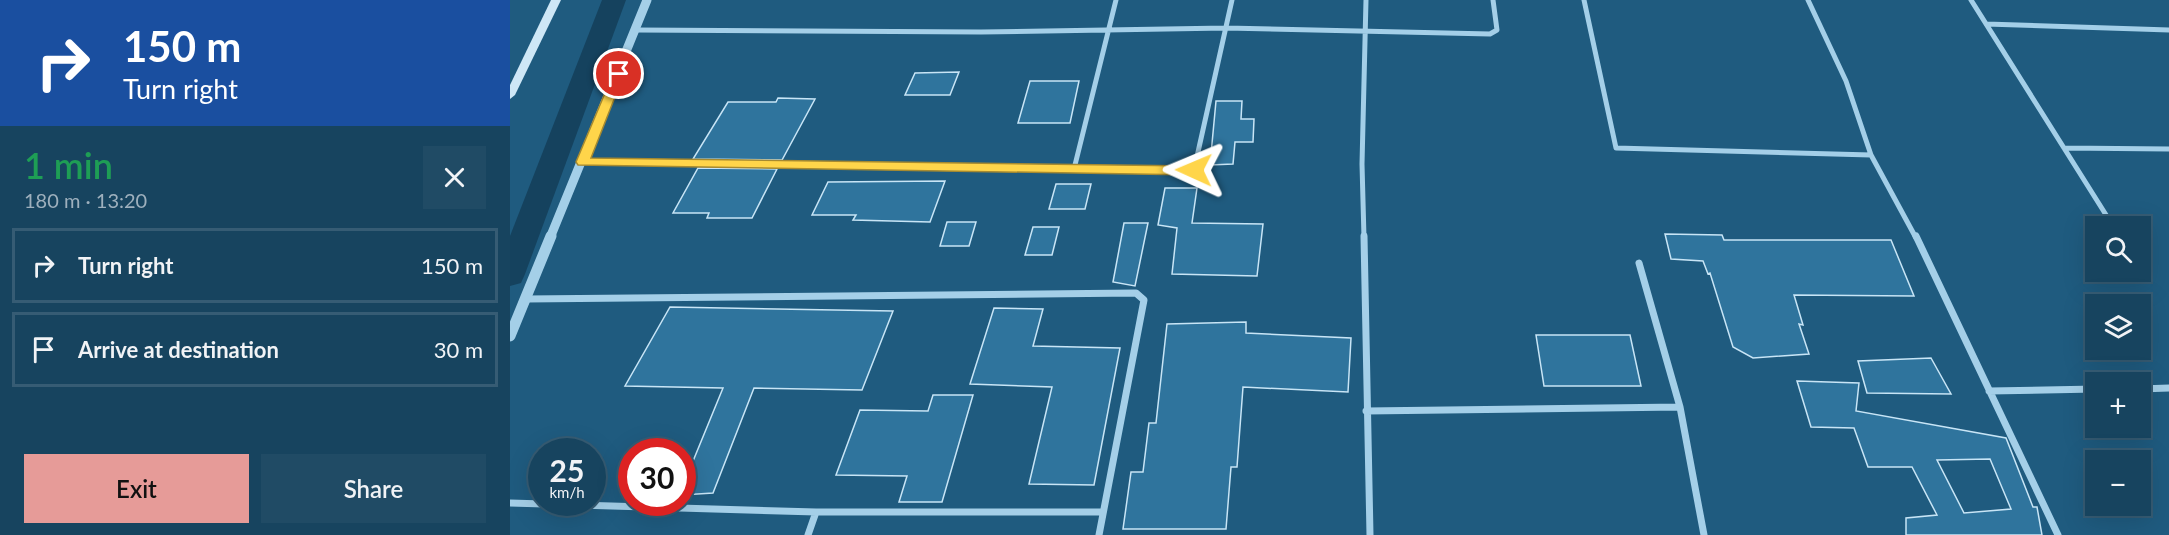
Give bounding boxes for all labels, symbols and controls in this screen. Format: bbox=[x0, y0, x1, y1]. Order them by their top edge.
text: 150 m bbox=[123, 21, 241, 71]
icon: right bbox=[24, 24, 102, 102]
pin bbox=[593, 48, 644, 99]
icon: arrive bbox=[602, 57, 635, 90]
text: Turn right bbox=[123, 72, 238, 105]
position arrow bbox=[1162, 138, 1226, 202]
text: 1 min bbox=[24, 143, 113, 187]
button: close bbox=[423, 146, 486, 209]
text: 180 m · 13:20 bbox=[24, 188, 147, 212]
map controls bbox=[2085, 216, 2151, 516]
button: search bbox=[2085, 216, 2151, 282]
icon: right bbox=[27, 249, 60, 282]
text: Turn right bbox=[78, 252, 173, 279]
text: 150 m bbox=[421, 252, 483, 279]
button: layers bbox=[2085, 294, 2151, 360]
icon: arrive bbox=[27, 333, 60, 366]
text: Arrive at destination bbox=[78, 336, 279, 363]
text: 30 m bbox=[434, 336, 483, 363]
button: + bbox=[2085, 372, 2151, 438]
speed limit sign: 30 bbox=[618, 438, 696, 516]
button: − bbox=[2085, 450, 2151, 516]
text: 25 bbox=[550, 452, 584, 488]
button: Exit bbox=[24, 454, 249, 523]
button: Share bbox=[261, 454, 486, 523]
text: km/h bbox=[549, 483, 585, 501]

